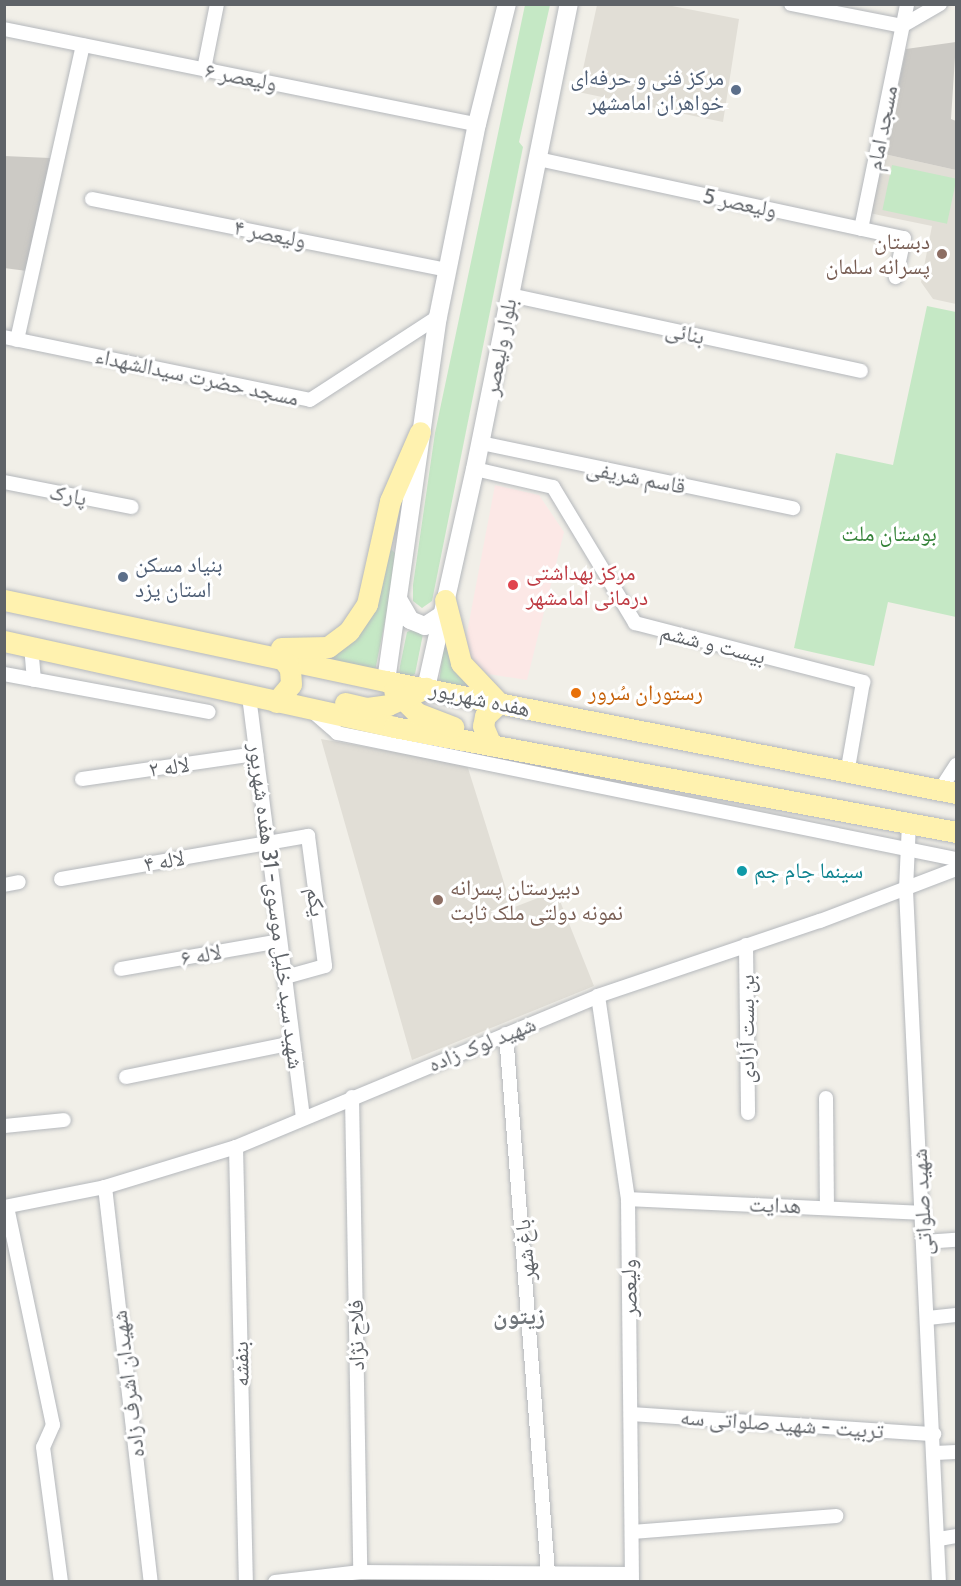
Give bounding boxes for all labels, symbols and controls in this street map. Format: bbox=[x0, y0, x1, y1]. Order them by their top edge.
street label: ولیعصر ۶ bbox=[203, 57, 279, 97]
place label: مرکز فنی و حرفه‌ای خواهران امامشهر bbox=[570, 64, 724, 116]
marker: مرکز فنی و حرفه‌ای خواهران امامشهر bbox=[729, 83, 743, 97]
street label: مسجد امام bbox=[861, 83, 903, 173]
street label: ولیعصر 5 bbox=[701, 182, 779, 224]
street label: ولیعصر ۴ bbox=[232, 214, 308, 254]
place label: دبستان پسرانه سلمان bbox=[825, 228, 930, 280]
marker: دبستان پسرانه سلمان bbox=[935, 247, 949, 261]
street label: بلوار ولیعصر bbox=[478, 296, 522, 398]
street label: بنائی bbox=[663, 316, 707, 350]
street label: مسجد حضرت سیدالشهداء bbox=[93, 343, 301, 411]
street label: قاسم شریفی bbox=[584, 454, 688, 500]
street label: پارک bbox=[47, 478, 89, 512]
park label: بوستان ملت bbox=[841, 521, 937, 547]
place label: بنیاد مسکن استان یزد bbox=[135, 551, 223, 602]
place label: مرکز بهداشتی درمانی امامشهر bbox=[526, 559, 648, 610]
marker: بنیاد مسکن استان یزد bbox=[116, 570, 130, 584]
marker: مرکز بهداشتی درمانی امامشهر bbox=[504, 576, 522, 594]
street label: بیست و ششم bbox=[658, 618, 768, 670]
street label: هفده شهریور bbox=[427, 675, 533, 723]
place label: رستوران سُرور bbox=[588, 680, 703, 706]
marker: رستوران سُرور bbox=[569, 686, 583, 700]
street label: شهید سید خلیل موسوی- 31 هفده شهریور bbox=[243, 741, 309, 1071]
street label: لاله ۲ bbox=[147, 751, 191, 783]
street label: لاله ۴ bbox=[142, 844, 186, 878]
place label: سینما جام جم bbox=[754, 858, 863, 884]
marker: سینما جام جم bbox=[735, 864, 749, 878]
place label: دبیرستان پسرانه نمونه دولتی ملک ثابت bbox=[450, 874, 623, 926]
street label: یکم bbox=[301, 886, 331, 918]
marker: دبیرستان پسرانه نمونه دولتی ملک ثابت bbox=[431, 893, 445, 907]
street label: لاله ۶ bbox=[179, 938, 223, 972]
street label: بن بست آزادی bbox=[734, 974, 760, 1084]
street label: شهید لوک زاده bbox=[424, 1010, 540, 1078]
street label: شهید صلواتی bbox=[906, 1148, 938, 1256]
street label: هدایت bbox=[748, 1191, 802, 1219]
street label: باغ شهر bbox=[509, 1218, 541, 1282]
street label: ولیعصر bbox=[615, 1259, 643, 1317]
street label: فلاح نژاد bbox=[342, 1299, 370, 1371]
district label: زیتون bbox=[493, 1302, 545, 1330]
street label: شهیدان اشرف زاده bbox=[106, 1309, 150, 1459]
street label: بنفشه bbox=[227, 1341, 255, 1387]
street label: تربیت - شهید صلواتی سه bbox=[679, 1404, 885, 1444]

